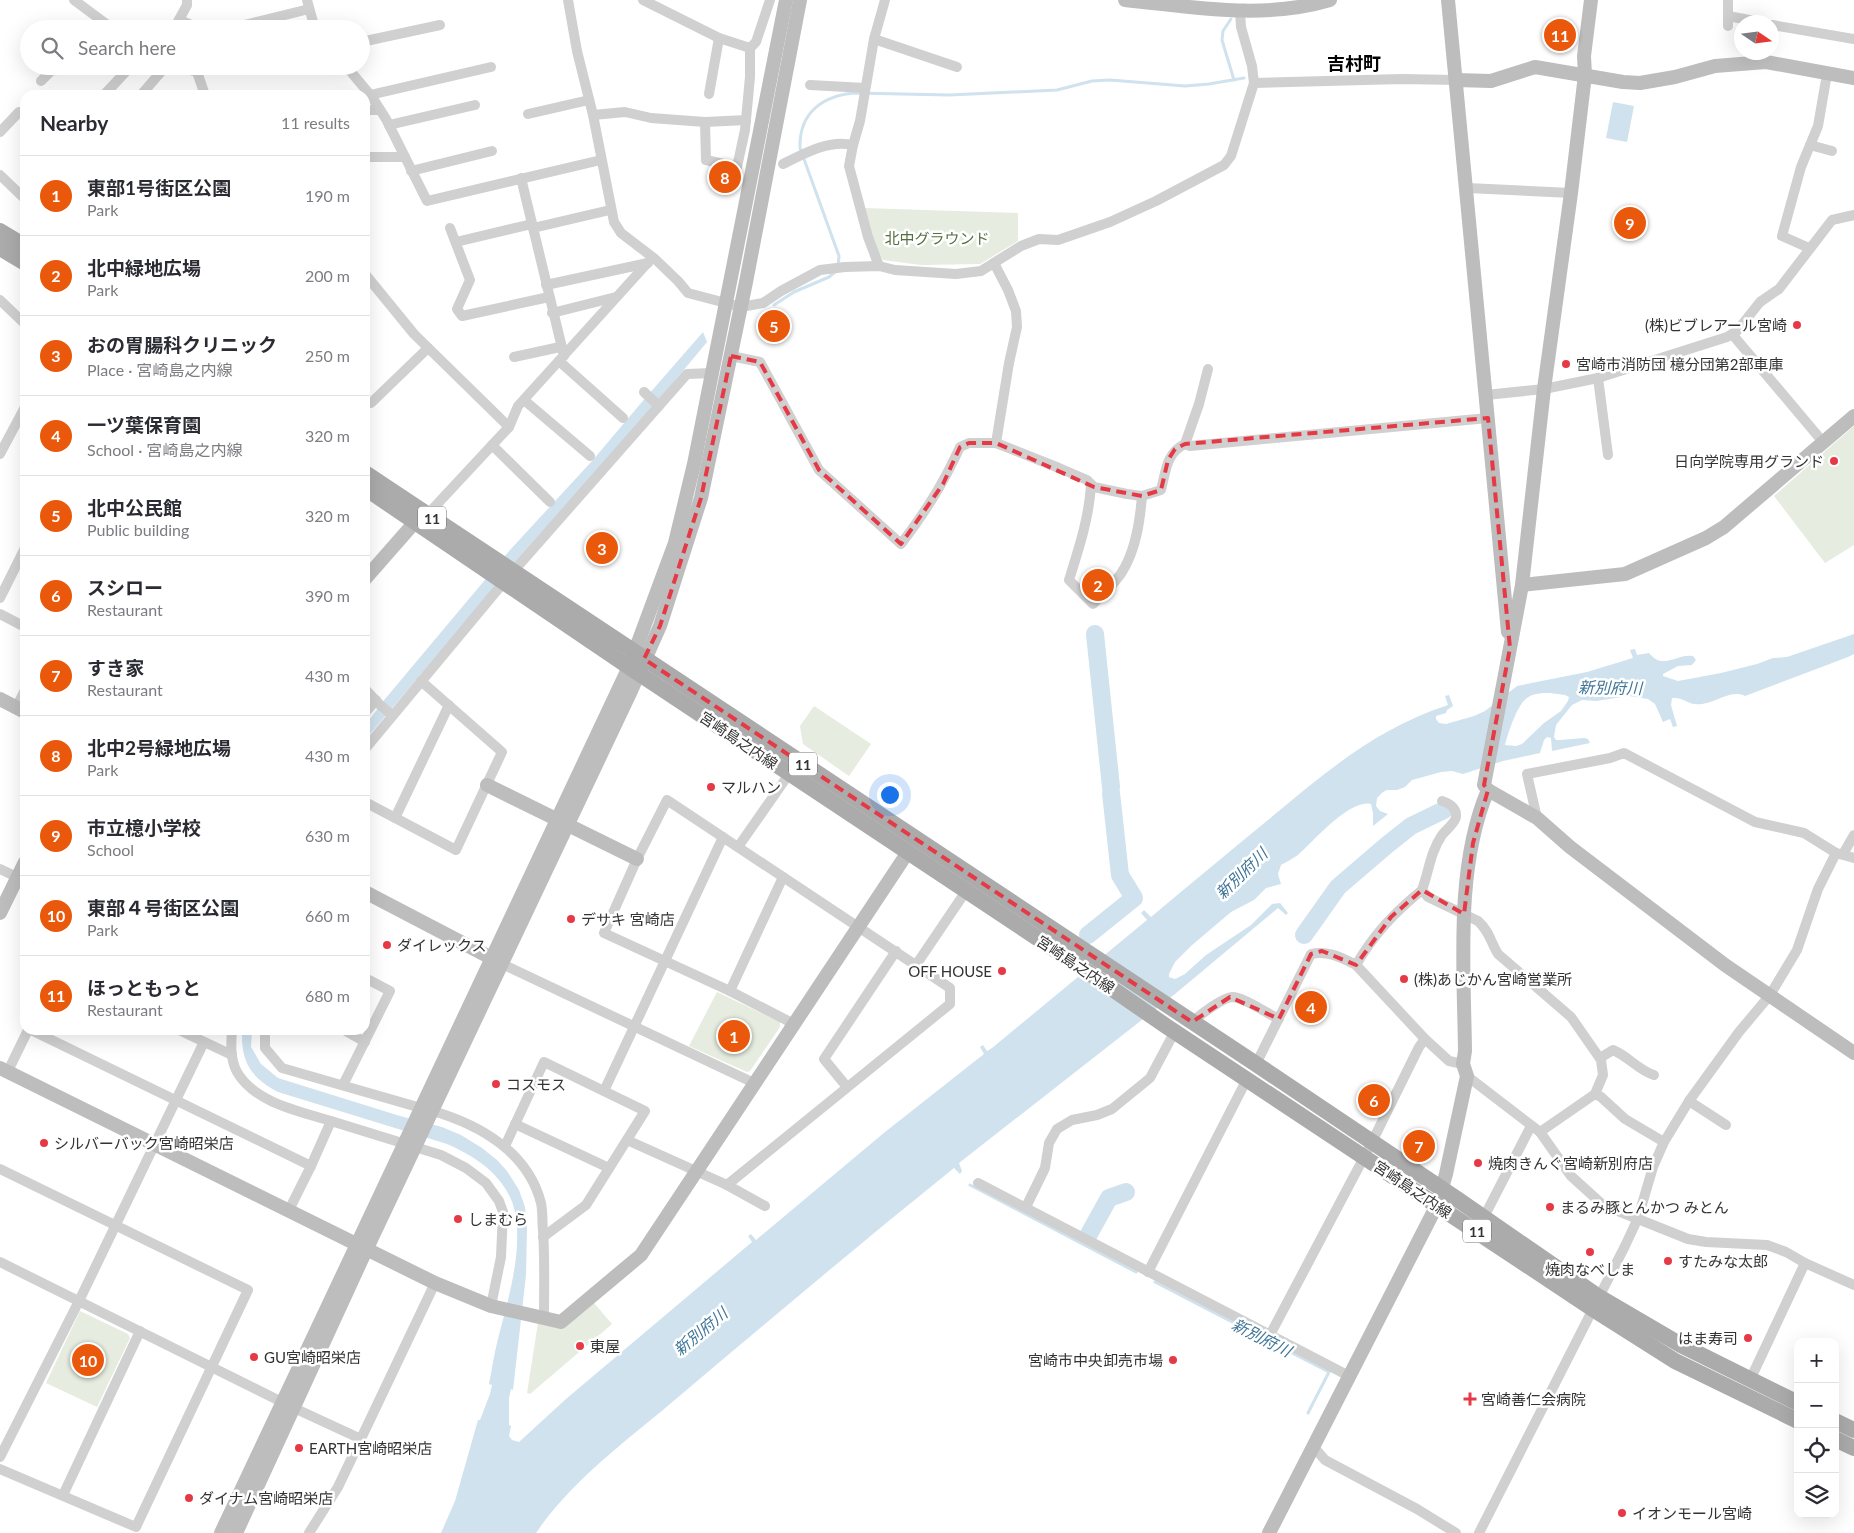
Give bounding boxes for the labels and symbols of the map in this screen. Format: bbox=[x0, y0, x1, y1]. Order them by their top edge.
north arrow bbox=[1734, 15, 1779, 60]
pin: 11 bbox=[1544, 16, 1576, 54]
district label: 吉村町 bbox=[1327, 52, 1381, 74]
pin: 8 bbox=[709, 158, 741, 196]
pin: 9 bbox=[1614, 204, 1646, 242]
park label: 北中グラウンド bbox=[884, 229, 990, 247]
pin: 5 bbox=[758, 307, 790, 345]
place label: (株)ビブレアール宮崎 bbox=[1645, 316, 1787, 334]
marker: (株)ビブレアール宮崎 bbox=[1791, 319, 1803, 331]
place label: 宮崎市消防団 檍分団第2部車庫 bbox=[1576, 355, 1784, 373]
marker: 宮崎市消防団 檍分団第2部車庫 bbox=[1560, 358, 1572, 370]
place label: 日向学院専用グランド bbox=[1674, 452, 1824, 470]
marker: 日向学院専用グランド bbox=[1828, 455, 1840, 467]
road number: 11 bbox=[418, 506, 446, 530]
pin: 3 bbox=[586, 529, 618, 567]
pin: 2 bbox=[1082, 566, 1114, 604]
water label: 新別府川 bbox=[1578, 677, 1644, 697]
street label: 宮崎島之内線 bbox=[697, 707, 781, 773]
road number: 11 bbox=[789, 752, 817, 776]
place label: マルハン bbox=[721, 778, 781, 796]
marker: マルハン bbox=[705, 781, 717, 793]
your location bbox=[877, 782, 903, 808]
water label: 新別府川 bbox=[1211, 843, 1272, 902]
place label: デサキ 宮崎店 bbox=[581, 910, 675, 928]
marker: デサキ 宮崎店 bbox=[565, 913, 577, 925]
street label: 宮崎島之内線 bbox=[1034, 931, 1118, 997]
place label: ダイレックス bbox=[397, 936, 487, 954]
marker: ダイレックス bbox=[381, 939, 393, 951]
place label: OFF HOUSE bbox=[908, 962, 992, 980]
marker: OFF HOUSE bbox=[996, 965, 1008, 977]
place label: (株)あじかん宮崎営業所 bbox=[1414, 970, 1572, 988]
marker: (株)あじかん宮崎営業所 bbox=[1398, 973, 1410, 985]
pin: 4 bbox=[1295, 988, 1327, 1026]
pin: 1 bbox=[718, 1017, 750, 1055]
place label: コスモス bbox=[506, 1075, 566, 1093]
marker: コスモス bbox=[490, 1078, 502, 1090]
pin: 6 bbox=[1358, 1081, 1390, 1119]
pin: 7 bbox=[1403, 1127, 1435, 1165]
place label: シルバーバック宮崎昭栄店 bbox=[54, 1134, 234, 1152]
marker: シルバーバック宮崎昭栄店 bbox=[38, 1137, 50, 1149]
place label: 焼肉きんぐ宮崎新別府店 bbox=[1488, 1154, 1653, 1172]
street label: 宮崎島之内線 bbox=[1371, 1156, 1455, 1222]
marker: 焼肉きんぐ宮崎新別府店 bbox=[1472, 1157, 1484, 1169]
place label: まるみ豚とんかつ みとん bbox=[1560, 1198, 1729, 1216]
marker: まるみ豚とんかつ みとん bbox=[1544, 1201, 1556, 1213]
place label: しまむら bbox=[468, 1210, 528, 1228]
marker: しまむら bbox=[452, 1213, 464, 1225]
road number: 11 bbox=[1463, 1220, 1491, 1242]
marker: 焼肉なべしま bbox=[1584, 1246, 1596, 1258]
place label: すたみな太郎 bbox=[1678, 1252, 1768, 1270]
marker: すたみな太郎 bbox=[1662, 1255, 1674, 1267]
place label: 焼肉なべしま bbox=[1545, 1260, 1635, 1278]
water label: 新別府川 bbox=[669, 1302, 732, 1359]
water label: 新別府川 bbox=[1229, 1314, 1297, 1361]
place label: はま寿司 bbox=[1678, 1329, 1738, 1347]
marker: はま寿司 bbox=[1742, 1332, 1754, 1344]
place label: 東屋 bbox=[590, 1337, 620, 1355]
marker: 東屋 bbox=[574, 1340, 586, 1352]
pin: 10 bbox=[72, 1341, 104, 1379]
place label: GU宮崎昭栄店 bbox=[264, 1348, 361, 1366]
marker: GU宮崎昭栄店 bbox=[248, 1351, 260, 1363]
place label: 宮崎市中央卸売市場 bbox=[1028, 1351, 1163, 1369]
marker: 宮崎市中央卸売市場 bbox=[1167, 1354, 1179, 1366]
place label: 宮崎善仁会病院 bbox=[1481, 1390, 1586, 1408]
marker: 宮崎善仁会病院 bbox=[1463, 1392, 1477, 1406]
place label: EARTH宮崎昭栄店 bbox=[309, 1439, 432, 1457]
marker: EARTH宮崎昭栄店 bbox=[293, 1442, 305, 1454]
place label: ダイナム宮崎昭栄店 bbox=[199, 1489, 333, 1507]
marker: ダイナム宮崎昭栄店 bbox=[183, 1492, 195, 1504]
place label: イオンモール宮崎 bbox=[1632, 1504, 1752, 1522]
marker: イオンモール宮崎 bbox=[1616, 1507, 1628, 1519]

